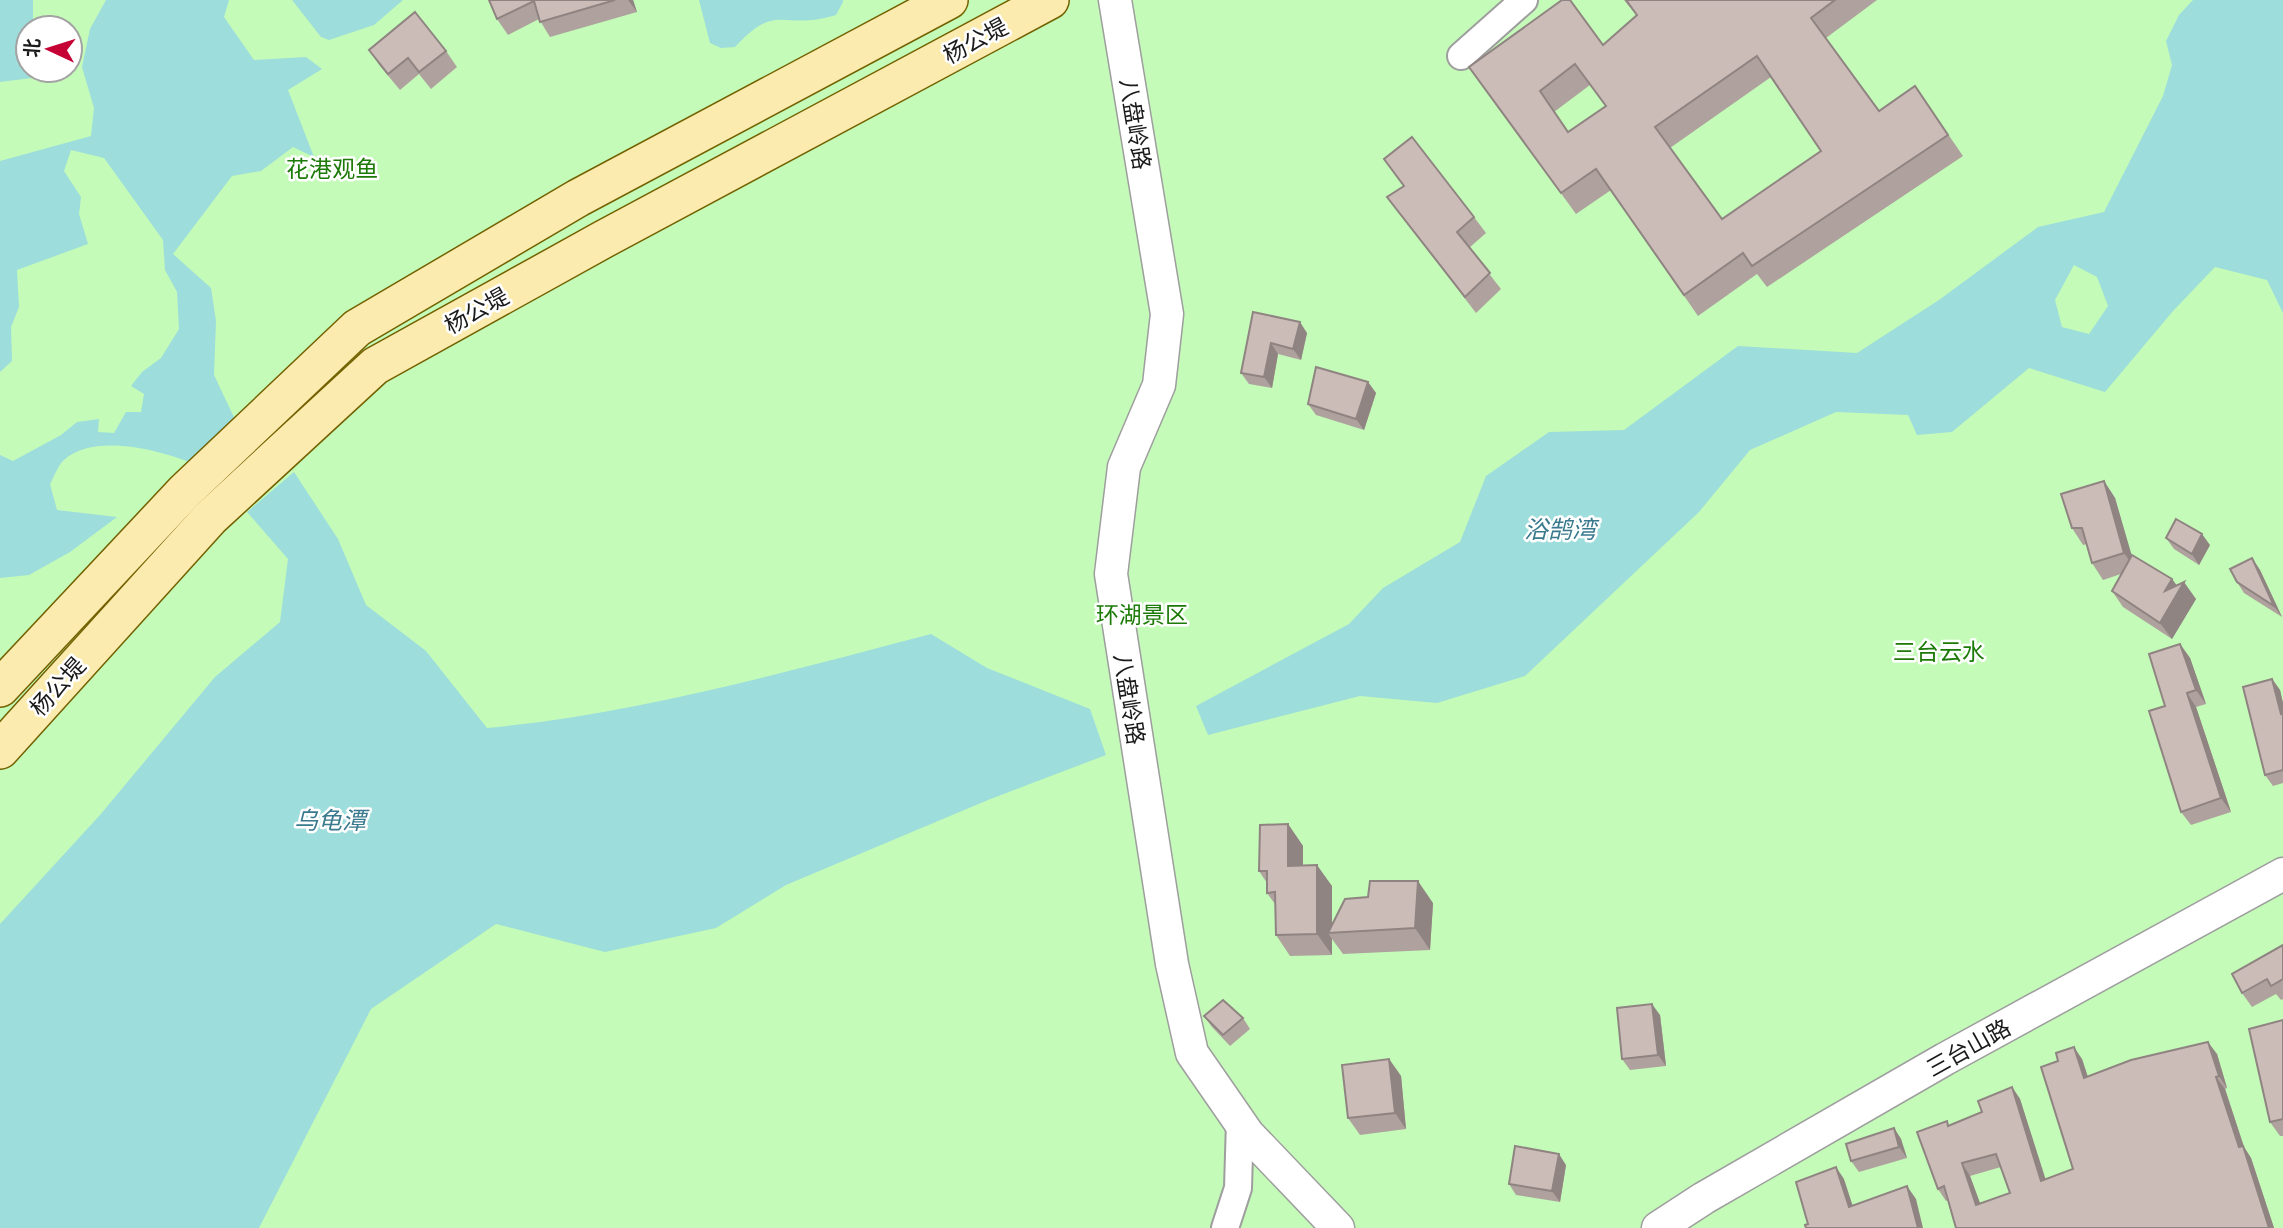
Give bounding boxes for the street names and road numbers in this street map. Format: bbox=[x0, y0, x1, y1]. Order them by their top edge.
street label: 杨公堤 bbox=[938, 11, 1012, 69]
street label: 八盘岭路 bbox=[1115, 76, 1157, 172]
street label: 杨公堤 bbox=[439, 281, 513, 339]
street label: 杨公堤 bbox=[24, 651, 90, 721]
street label: 八盘岭路 bbox=[1109, 651, 1151, 747]
street label: 三台山路 bbox=[1921, 1012, 2015, 1082]

